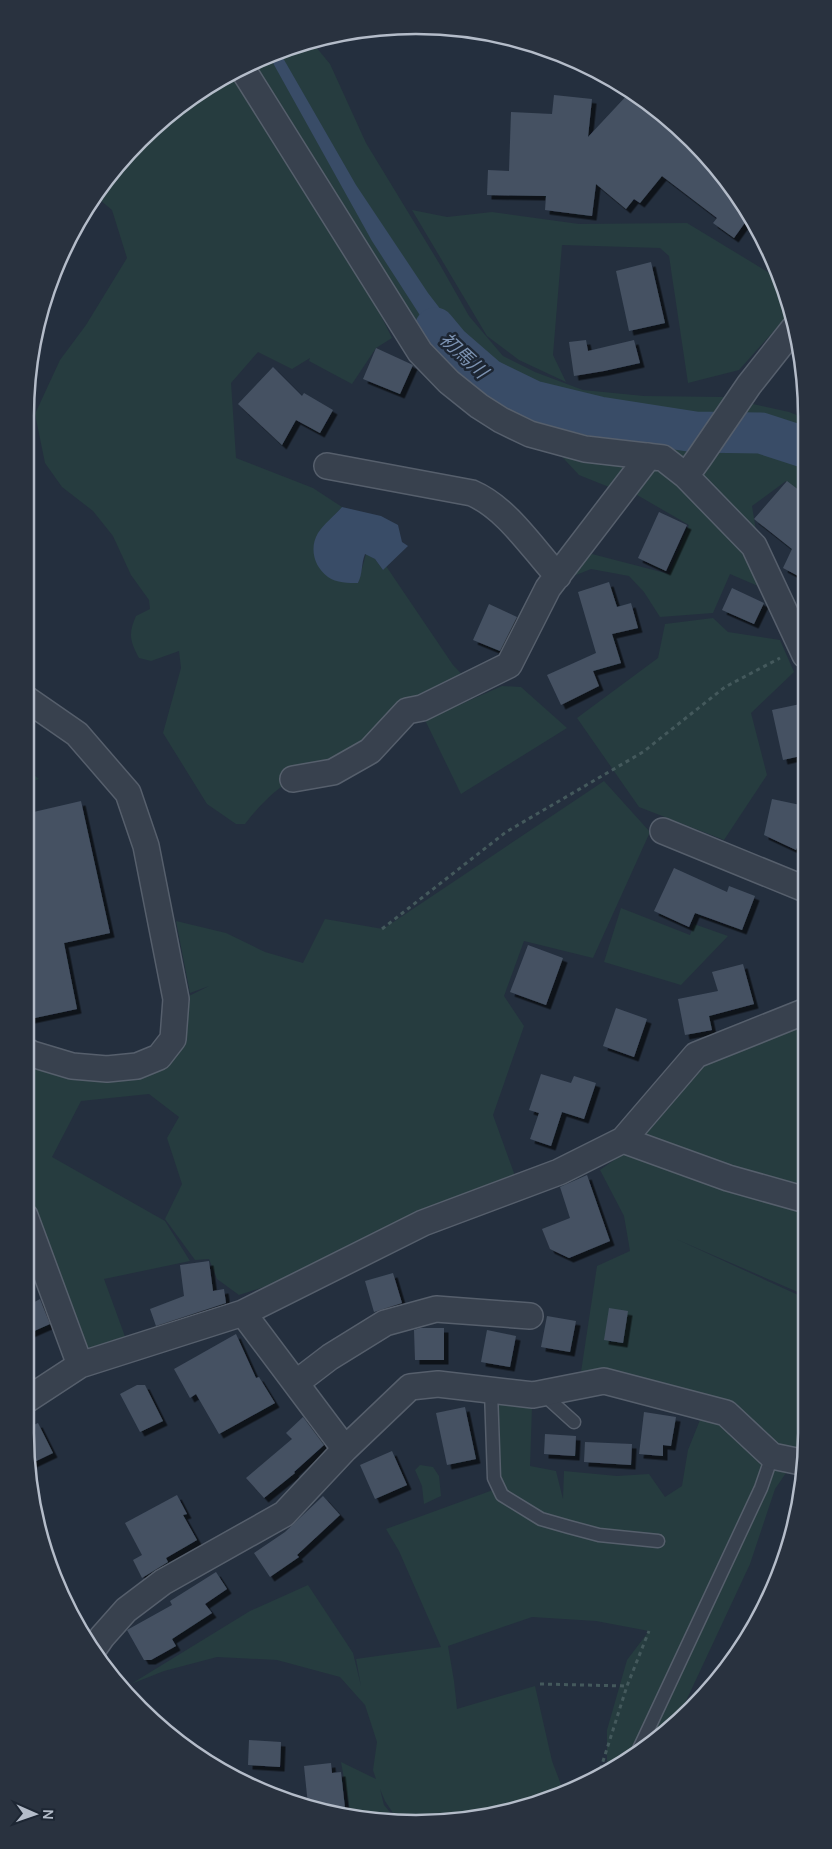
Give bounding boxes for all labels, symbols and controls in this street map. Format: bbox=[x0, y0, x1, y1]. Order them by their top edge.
water label: 初馬川 bbox=[434, 326, 495, 385]
north arrow bbox=[10, 1789, 60, 1839]
text: N bbox=[39, 1809, 58, 1820]

